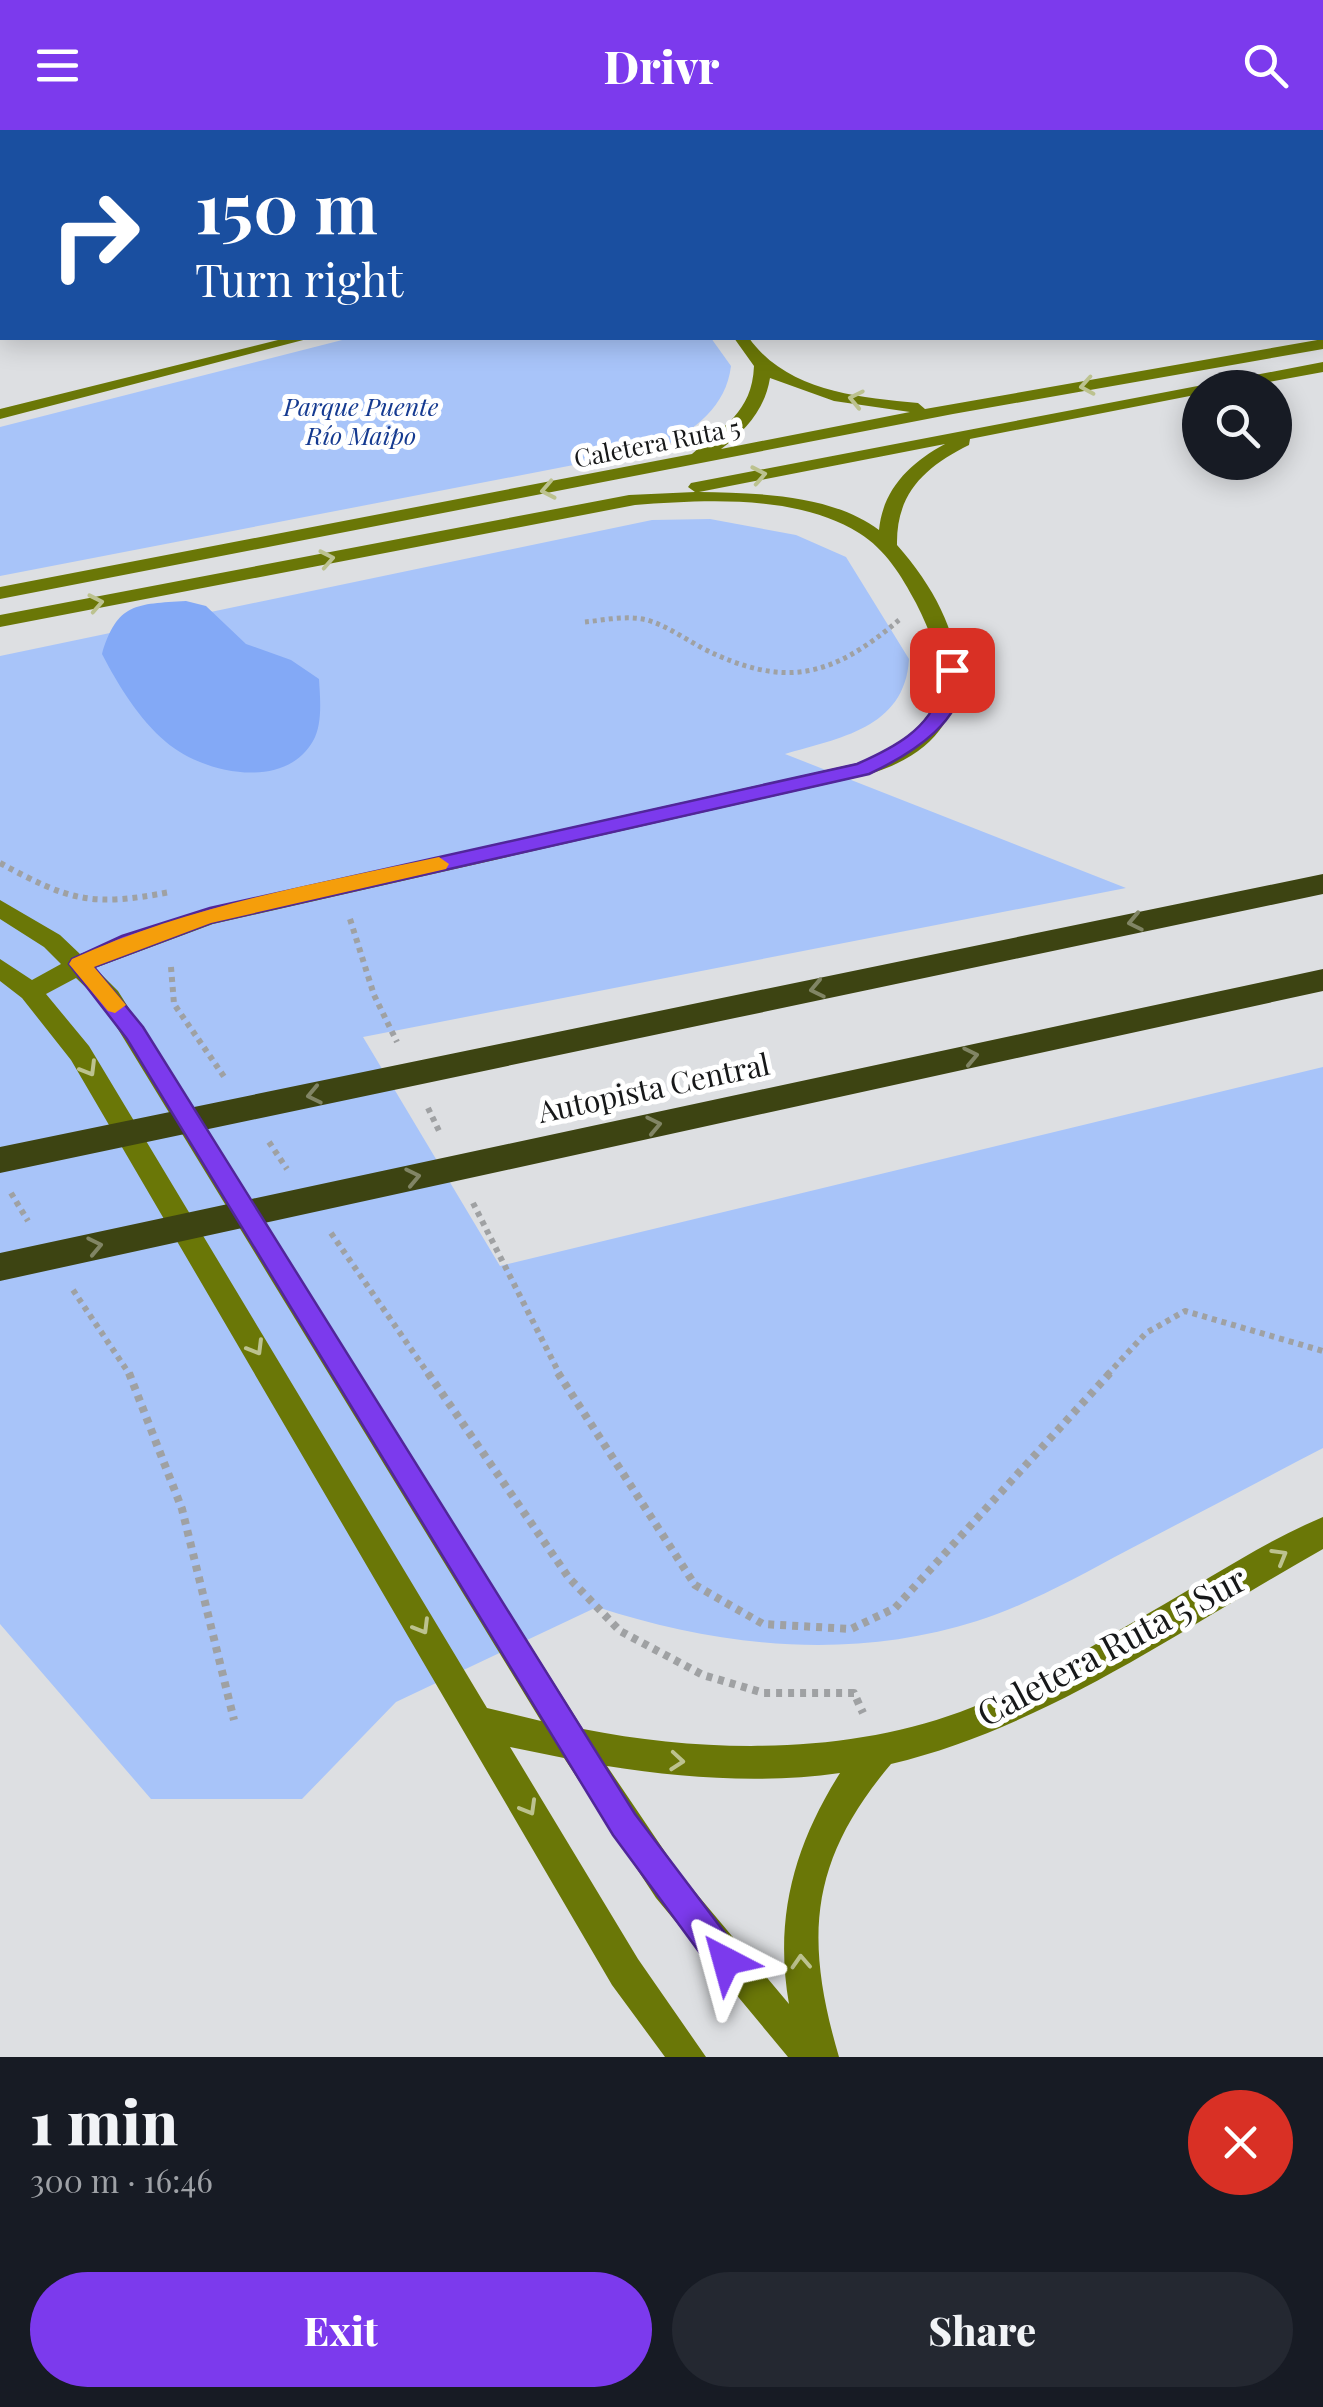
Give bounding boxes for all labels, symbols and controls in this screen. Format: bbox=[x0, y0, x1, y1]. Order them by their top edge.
text: Drivr bbox=[604, 35, 719, 95]
icon: menu bbox=[30, 38, 85, 93]
icon: search bbox=[1238, 38, 1293, 93]
text: 150 m bbox=[195, 158, 378, 252]
icon: right bbox=[30, 170, 160, 300]
text: Turn right bbox=[195, 248, 403, 308]
map controls bbox=[1182, 370, 1292, 480]
button: search bbox=[1182, 370, 1292, 480]
one-way arrow bbox=[1078, 375, 1095, 396]
park label: Parque Puente Río Maipo bbox=[283, 389, 439, 451]
one-way arrow bbox=[848, 390, 865, 411]
street label: Caletera Ruta 5 bbox=[571, 409, 743, 474]
one-way arrow bbox=[750, 465, 767, 486]
one-way arrow bbox=[540, 478, 557, 499]
one-way arrow bbox=[319, 549, 336, 570]
one-way arrow bbox=[88, 593, 104, 614]
pin bbox=[910, 628, 995, 713]
icon: arrive bbox=[925, 643, 980, 698]
one-way arrow bbox=[1127, 911, 1144, 932]
one-way arrow bbox=[809, 978, 826, 999]
street label: Autopista Central bbox=[533, 1043, 773, 1131]
one-way arrow bbox=[962, 1046, 979, 1067]
one-way arrow bbox=[77, 1058, 96, 1076]
one-way arrow bbox=[306, 1083, 323, 1104]
one-way arrow bbox=[645, 1115, 662, 1136]
one-way arrow bbox=[404, 1168, 421, 1189]
one-way arrow bbox=[86, 1237, 103, 1258]
one-way arrow bbox=[244, 1337, 263, 1355]
one-way arrow bbox=[1269, 1549, 1287, 1568]
street label: Caletera Ruta 5 Sur bbox=[968, 1554, 1254, 1736]
one-way arrow bbox=[410, 1616, 429, 1634]
one-way arrow bbox=[669, 1749, 685, 1771]
one-way arrow bbox=[517, 1797, 536, 1815]
position arrow bbox=[674, 1909, 778, 2013]
one-way arrow bbox=[791, 1954, 812, 1970]
text: 1 min bbox=[30, 2080, 178, 2160]
button: close bbox=[1188, 2090, 1293, 2195]
text: 300 m · 16:46 bbox=[30, 2158, 213, 2201]
button: Exit bbox=[30, 2272, 652, 2387]
button: Share bbox=[672, 2272, 1293, 2387]

